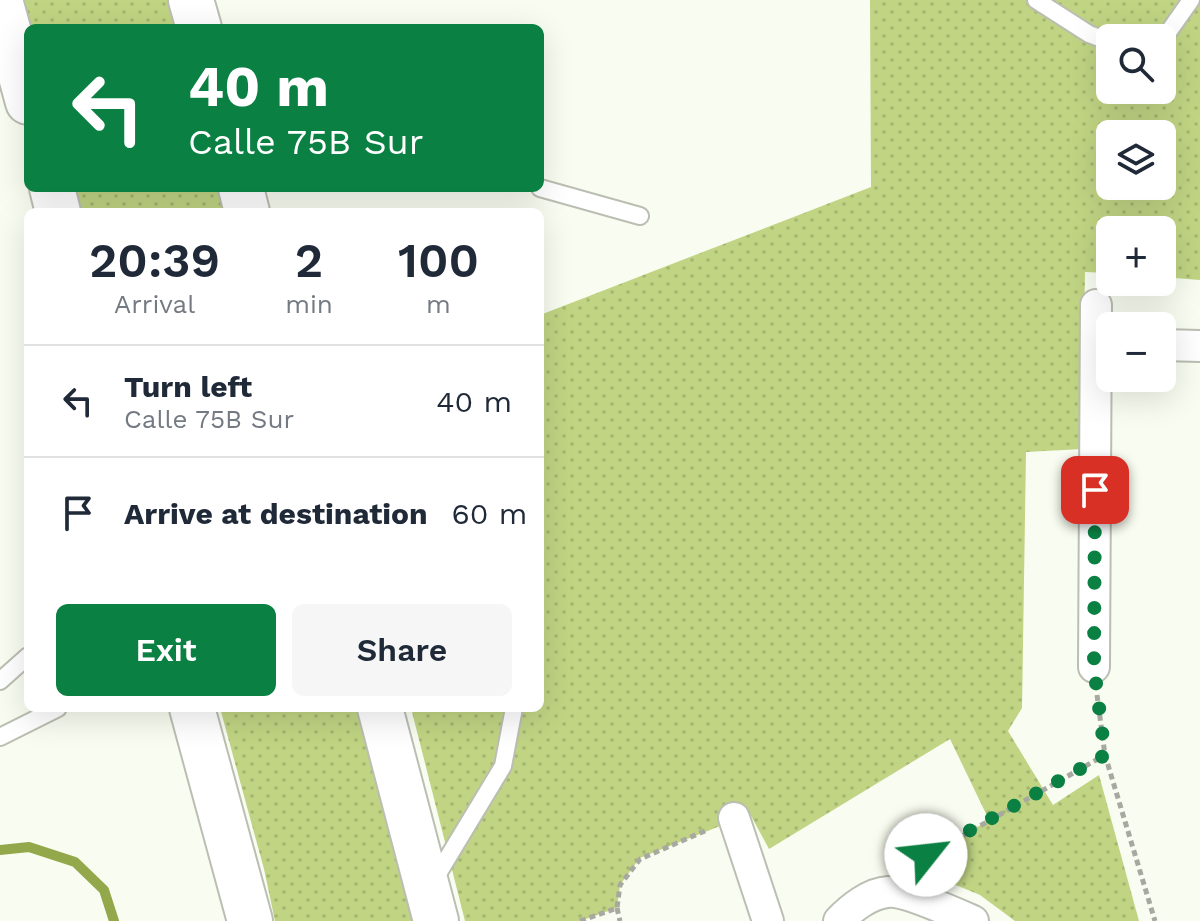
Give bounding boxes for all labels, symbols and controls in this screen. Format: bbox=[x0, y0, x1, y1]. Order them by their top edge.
map controls bbox=[1096, 24, 1176, 392]
button: search bbox=[1096, 24, 1176, 104]
text: 40 m bbox=[188, 54, 329, 120]
icon: left bbox=[56, 56, 160, 160]
button: layers bbox=[1096, 120, 1176, 200]
text: Calle 75B Sur bbox=[188, 121, 423, 163]
button: + bbox=[1096, 216, 1176, 296]
text: 20:39 bbox=[89, 232, 220, 289]
text: 2 bbox=[295, 232, 323, 289]
text: 100 bbox=[398, 232, 479, 289]
text: Arrival bbox=[114, 289, 195, 319]
text: min bbox=[285, 289, 333, 319]
text: m bbox=[426, 289, 451, 319]
button: − bbox=[1096, 312, 1176, 392]
text: Turn left bbox=[124, 369, 252, 404]
icon: left bbox=[56, 379, 100, 423]
text: 40 m bbox=[436, 384, 512, 419]
text: Calle 75B Sur bbox=[124, 404, 294, 434]
pin bbox=[1061, 456, 1129, 524]
icon: arrive bbox=[1073, 468, 1117, 512]
icon: arrive bbox=[56, 491, 100, 535]
text: Arrive at destination bbox=[124, 496, 428, 531]
text: 60 m bbox=[452, 496, 527, 531]
button: Exit bbox=[56, 604, 276, 696]
button: Share bbox=[292, 604, 512, 696]
position arrow bbox=[884, 813, 968, 897]

